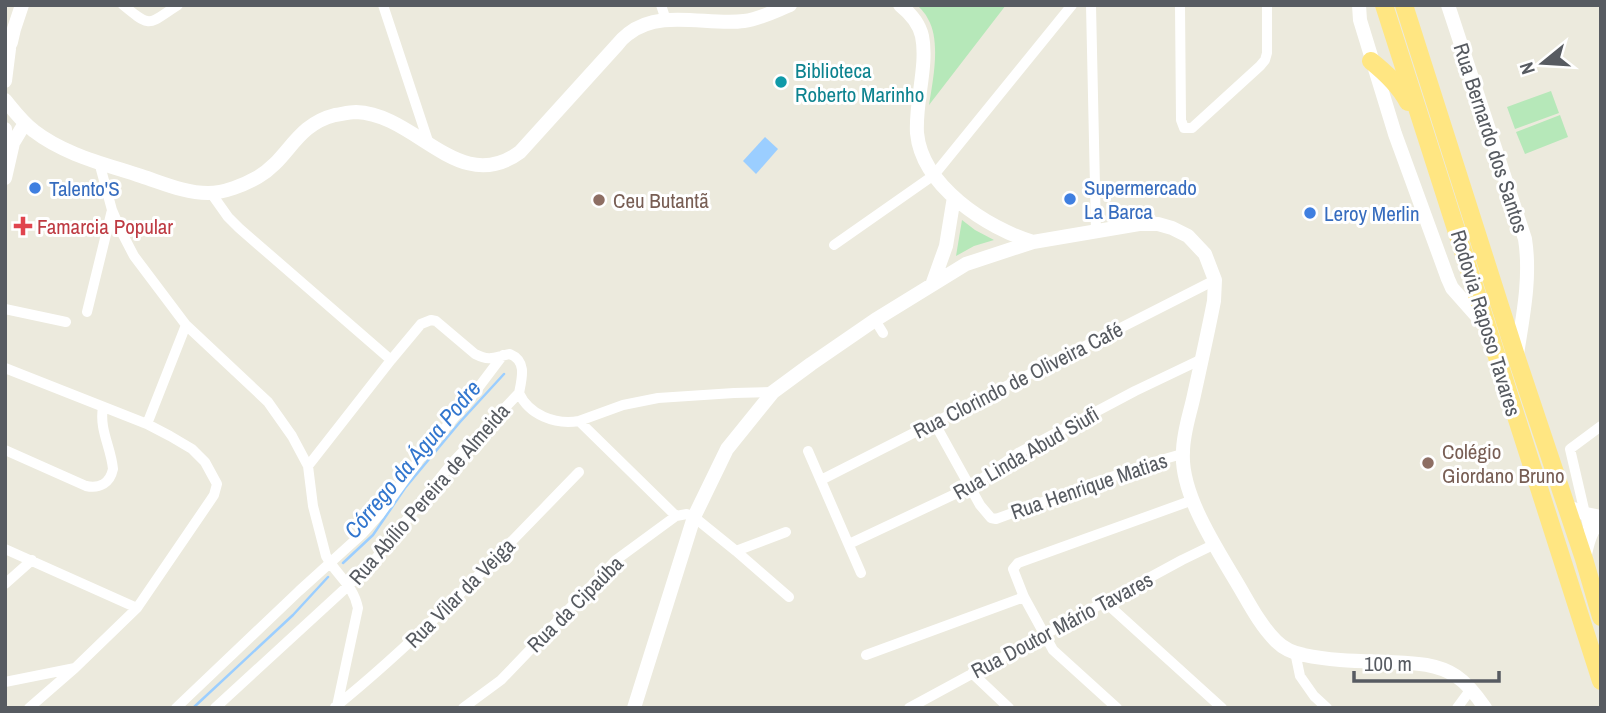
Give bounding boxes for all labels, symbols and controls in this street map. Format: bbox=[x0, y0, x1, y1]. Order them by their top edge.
north arrow bbox=[1508, 28, 1578, 98]
street label: Rua Bernardo dos Santos bbox=[1447, 39, 1535, 237]
place label: Biblioteca Roberto Marinho bbox=[795, 56, 924, 109]
text: N bbox=[1513, 59, 1541, 78]
marker: Biblioteca Roberto Marinho bbox=[773, 74, 789, 90]
place label: Supermercado La Barca bbox=[1084, 173, 1197, 226]
place label: Talento'S bbox=[49, 174, 120, 203]
marker: Talento'S bbox=[27, 180, 43, 196]
place label: Ceu Butantã bbox=[613, 186, 709, 215]
marker: Supermercado La Barca bbox=[1062, 191, 1078, 207]
marker: Ceu Butantã bbox=[591, 192, 607, 208]
place label: Leroy Merlin bbox=[1324, 199, 1420, 228]
marker: Leroy Merlin bbox=[1302, 205, 1318, 221]
place label: Famarcia Popular bbox=[37, 212, 173, 241]
marker: Famarcia Popular bbox=[15, 218, 31, 234]
street label: Rodovia Raposo Tavares bbox=[1444, 226, 1528, 420]
street label: Rua Clorindo de Oliveira Café bbox=[908, 314, 1128, 446]
water label: Córrego da Água Podre bbox=[337, 373, 487, 545]
street label: Rua Abílio Pereira de Almeida bbox=[342, 397, 516, 591]
street label: Rua Linda Abud Siufi bbox=[948, 400, 1104, 506]
place label: Colégio Giordano Bruno bbox=[1442, 437, 1565, 490]
street label: Rua Henrique Matias bbox=[1007, 446, 1171, 526]
marker: Colégio Giordano Bruno bbox=[1420, 455, 1436, 471]
street label: Rua Vilar da Veiga bbox=[399, 531, 522, 654]
street label: Rua da Cipaúba bbox=[520, 549, 630, 659]
street label: Rua Doutor Mário Tavares bbox=[966, 565, 1158, 685]
scale bar bbox=[1354, 640, 1499, 684]
text: 100 m bbox=[1364, 649, 1412, 678]

